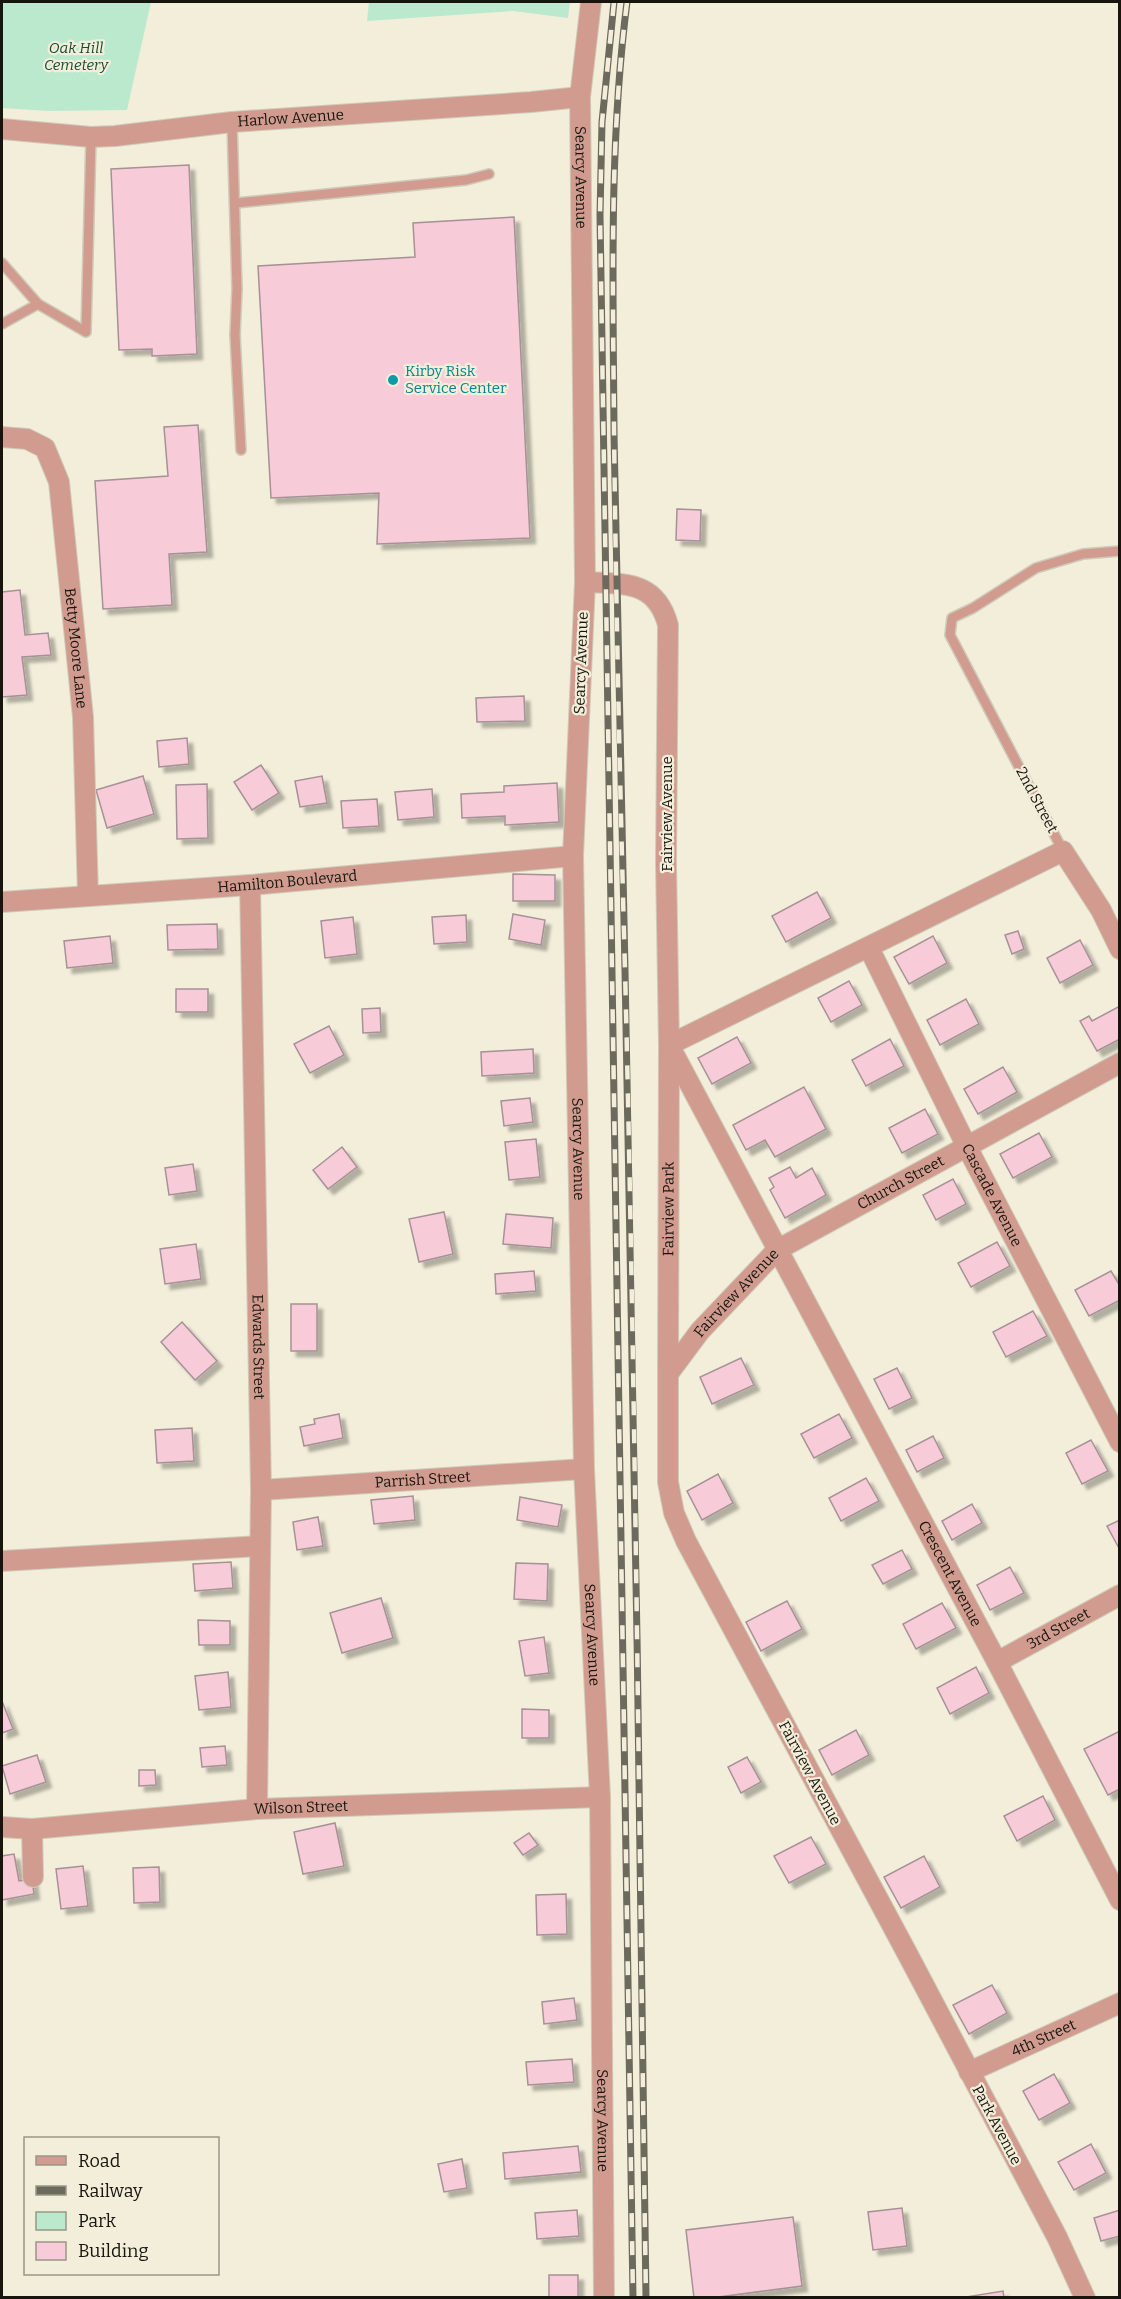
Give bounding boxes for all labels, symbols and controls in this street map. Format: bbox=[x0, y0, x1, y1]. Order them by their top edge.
park label: Oak Hill Cemetery bbox=[44, 39, 109, 74]
street label: Harlow Avenue bbox=[237, 106, 345, 131]
street label: Searcy Avenue bbox=[571, 126, 590, 229]
place label: Kirby Risk Service Center bbox=[405, 362, 507, 397]
marker: Kirby Risk Service Center bbox=[386, 373, 400, 387]
street label: Betty Moore Lane bbox=[61, 587, 91, 709]
street label: Searcy Avenue bbox=[570, 611, 592, 715]
street label: Fairview Avenue bbox=[658, 756, 676, 872]
street label: 2nd Street bbox=[1012, 764, 1062, 836]
street label: Hamilton Boulevard bbox=[217, 866, 358, 896]
street label: Searcy Avenue bbox=[568, 1098, 588, 1201]
street label: Cascade Avenue bbox=[958, 1141, 1026, 1250]
street label: Church Street bbox=[854, 1151, 948, 1214]
street label: Fairview Park bbox=[659, 1161, 678, 1256]
street label: Fairview Avenue bbox=[690, 1245, 783, 1341]
street label: Edwards Street bbox=[248, 1294, 268, 1400]
street label: Parrish Street bbox=[374, 1467, 472, 1492]
street label: Crescent Avenue bbox=[915, 1518, 985, 1630]
street label: Searcy Avenue bbox=[581, 1583, 604, 1687]
street label: 3rd Street bbox=[1024, 1604, 1094, 1653]
street label: Fairview Avenue bbox=[775, 1718, 845, 1828]
street label: Wilson Street bbox=[254, 1797, 349, 1818]
street label: 4th Street bbox=[1009, 2015, 1079, 2060]
street label: Searcy Avenue bbox=[593, 2069, 612, 2172]
street label: Park Avenue bbox=[969, 2082, 1025, 2168]
legend bbox=[24, 2137, 219, 2275]
text: Road bbox=[78, 2150, 121, 2172]
text: Railway bbox=[78, 2180, 143, 2202]
text: Park bbox=[78, 2210, 117, 2232]
text: Building bbox=[78, 2240, 149, 2262]

